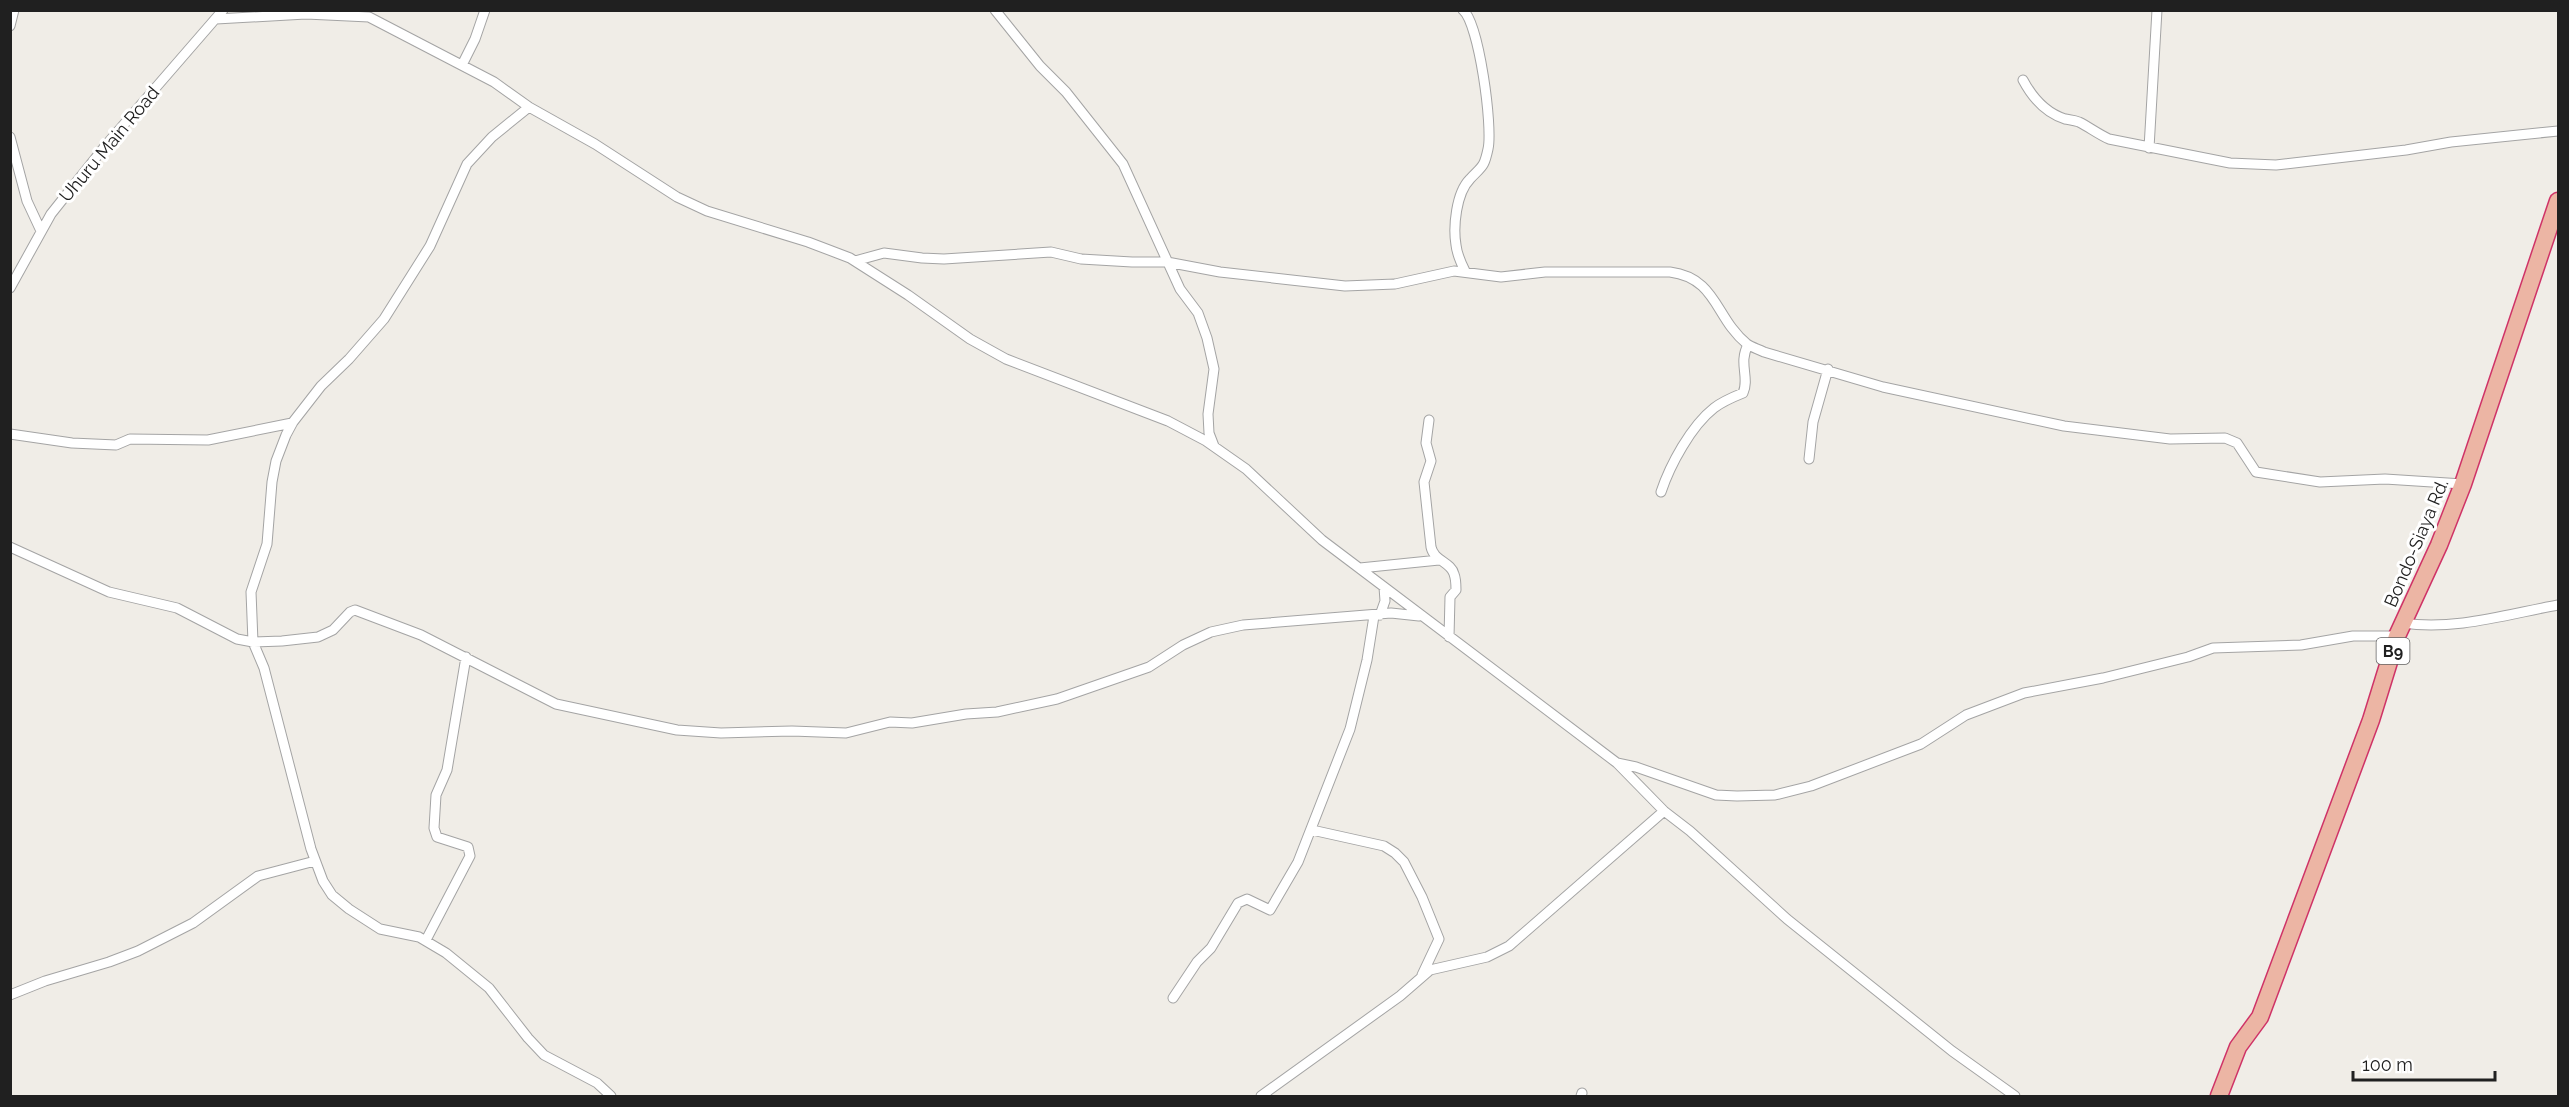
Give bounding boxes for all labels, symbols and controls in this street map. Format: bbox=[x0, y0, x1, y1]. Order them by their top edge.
street label: Uhuru Main Road bbox=[55, 82, 163, 206]
street label: Bondo-Siaya Rd. bbox=[2380, 476, 2452, 610]
road number: B9 bbox=[2376, 638, 2410, 664]
scale bar bbox=[2353, 1044, 2496, 1082]
text: 100 m bbox=[2362, 1054, 2413, 1075]

